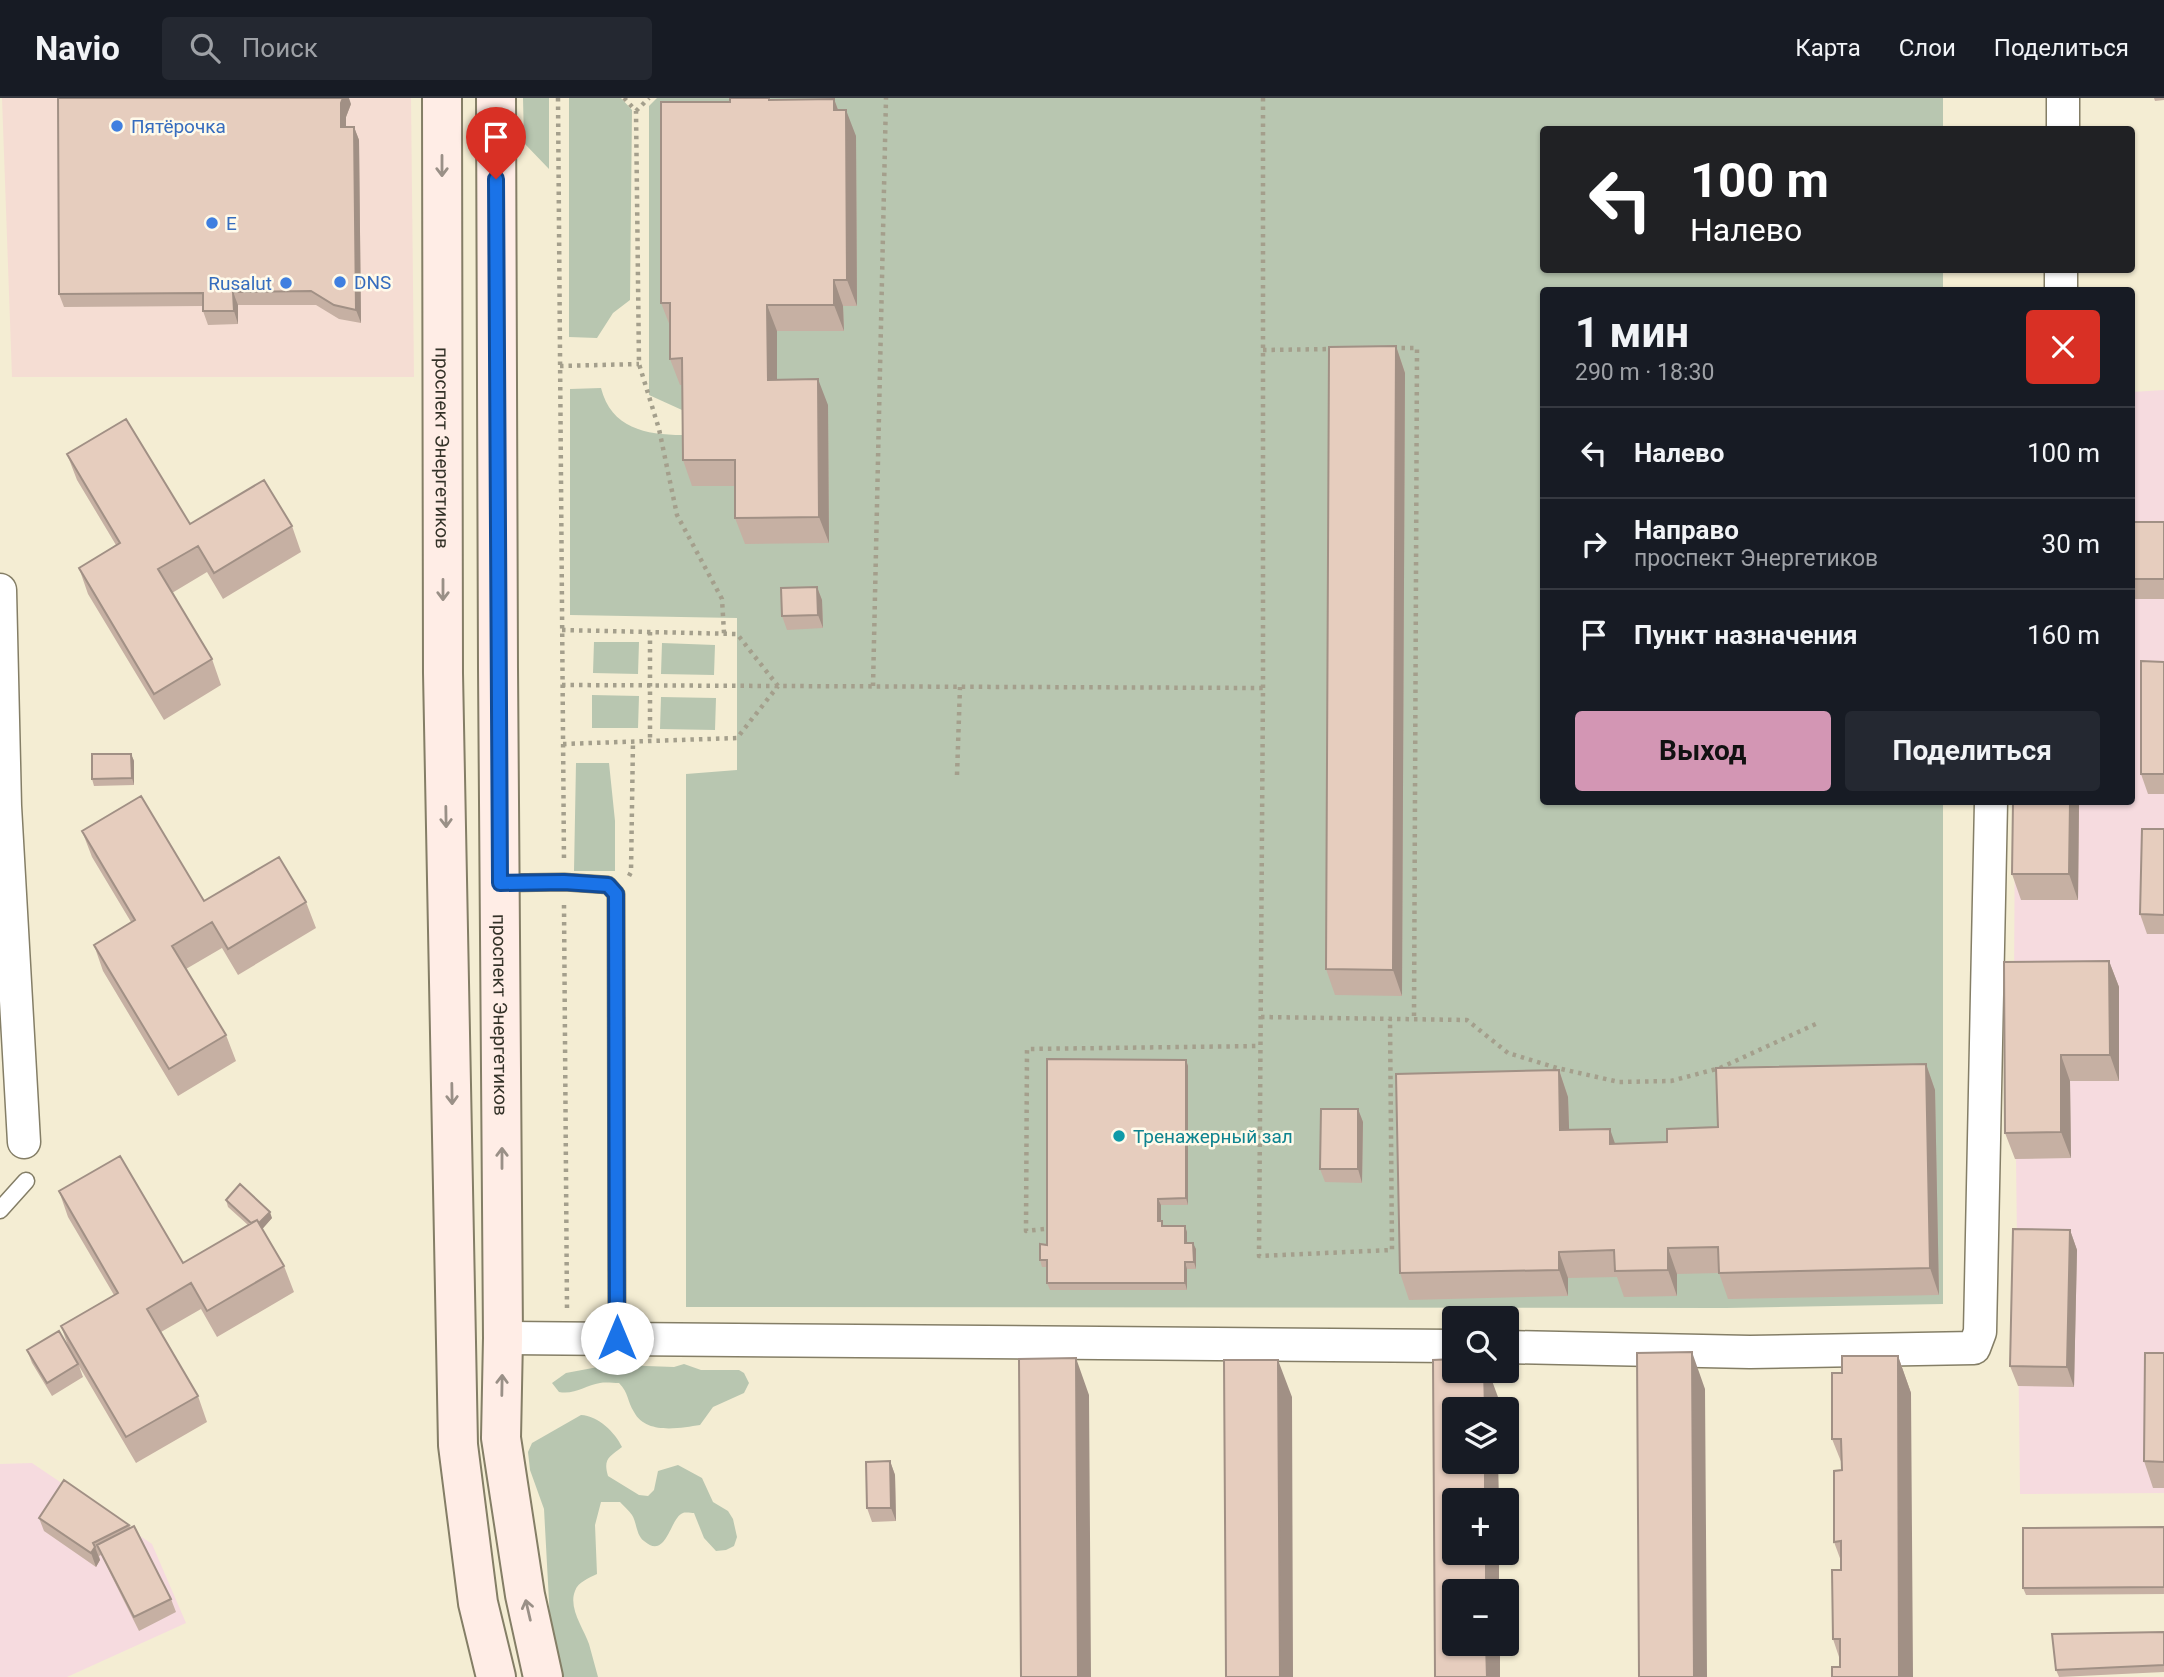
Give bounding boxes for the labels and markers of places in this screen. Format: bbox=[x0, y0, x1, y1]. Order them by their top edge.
pin bbox=[466, 107, 526, 179]
place label: Пятёрочка bbox=[131, 115, 226, 138]
marker: Пятёрочка bbox=[109, 118, 125, 134]
place label: Е bbox=[226, 212, 237, 235]
marker: Е bbox=[204, 215, 220, 231]
place label: DNS bbox=[354, 271, 391, 294]
place label: Rusalut bbox=[208, 272, 272, 295]
marker: DNS bbox=[332, 274, 348, 290]
marker: Rusalut bbox=[278, 275, 294, 291]
place label: Тренажерный зал bbox=[1133, 1125, 1293, 1148]
marker: Тренажерный зал bbox=[1111, 1128, 1127, 1144]

